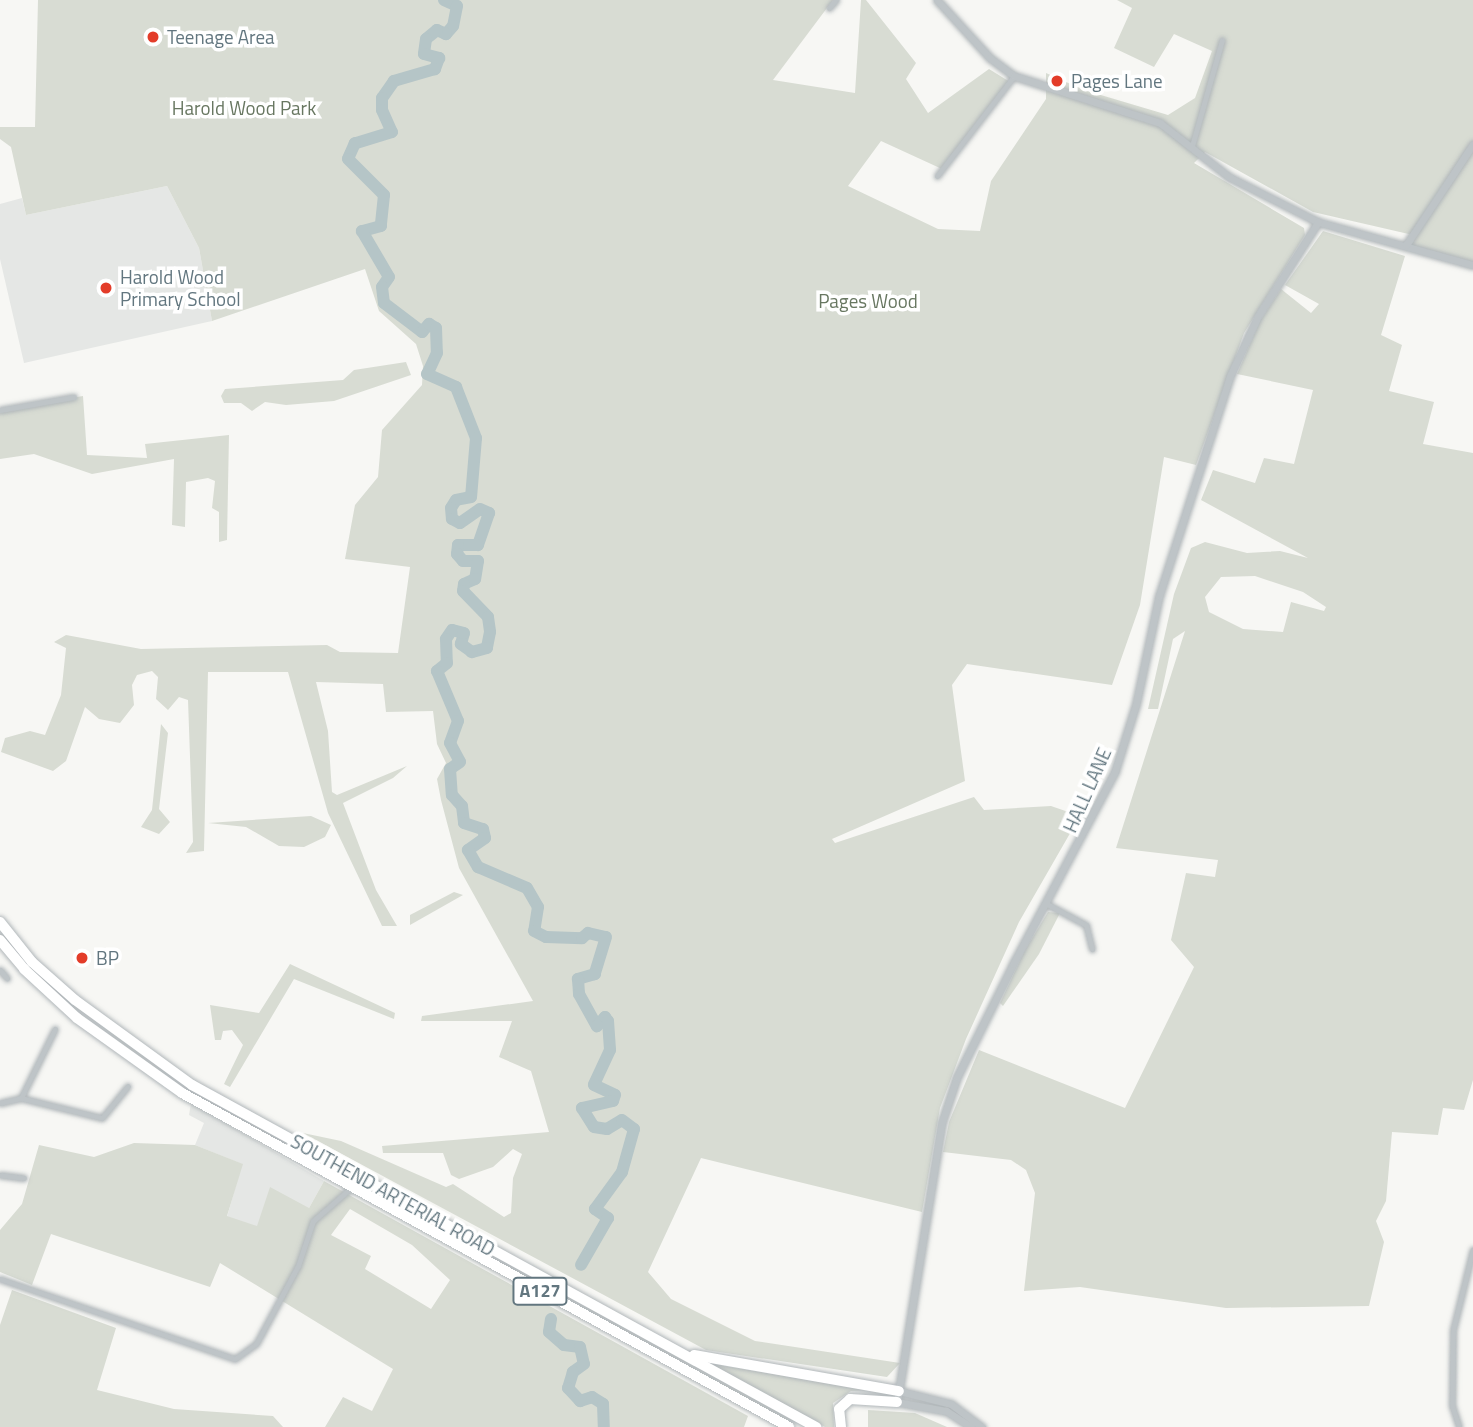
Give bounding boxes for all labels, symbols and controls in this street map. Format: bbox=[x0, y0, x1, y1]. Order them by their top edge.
place label: Teenage Area bbox=[167, 26, 275, 48]
marker: Teenage Area bbox=[145, 29, 161, 45]
place label: Pages Lane bbox=[1071, 70, 1162, 92]
marker: Pages Lane bbox=[1049, 73, 1065, 89]
park label: Harold Wood Park bbox=[172, 97, 316, 119]
place label: Harold Wood Primary School bbox=[120, 266, 241, 310]
marker: Harold Wood Primary School bbox=[98, 280, 114, 296]
park label: Pages Wood bbox=[818, 290, 918, 312]
street label: HALL LANE bbox=[1058, 744, 1116, 836]
place label: BP bbox=[96, 947, 119, 969]
marker: BP bbox=[74, 950, 90, 966]
street label: SOUTHEND ARTERIAL ROAD bbox=[287, 1129, 499, 1261]
road number: A127 bbox=[512, 1276, 568, 1306]

